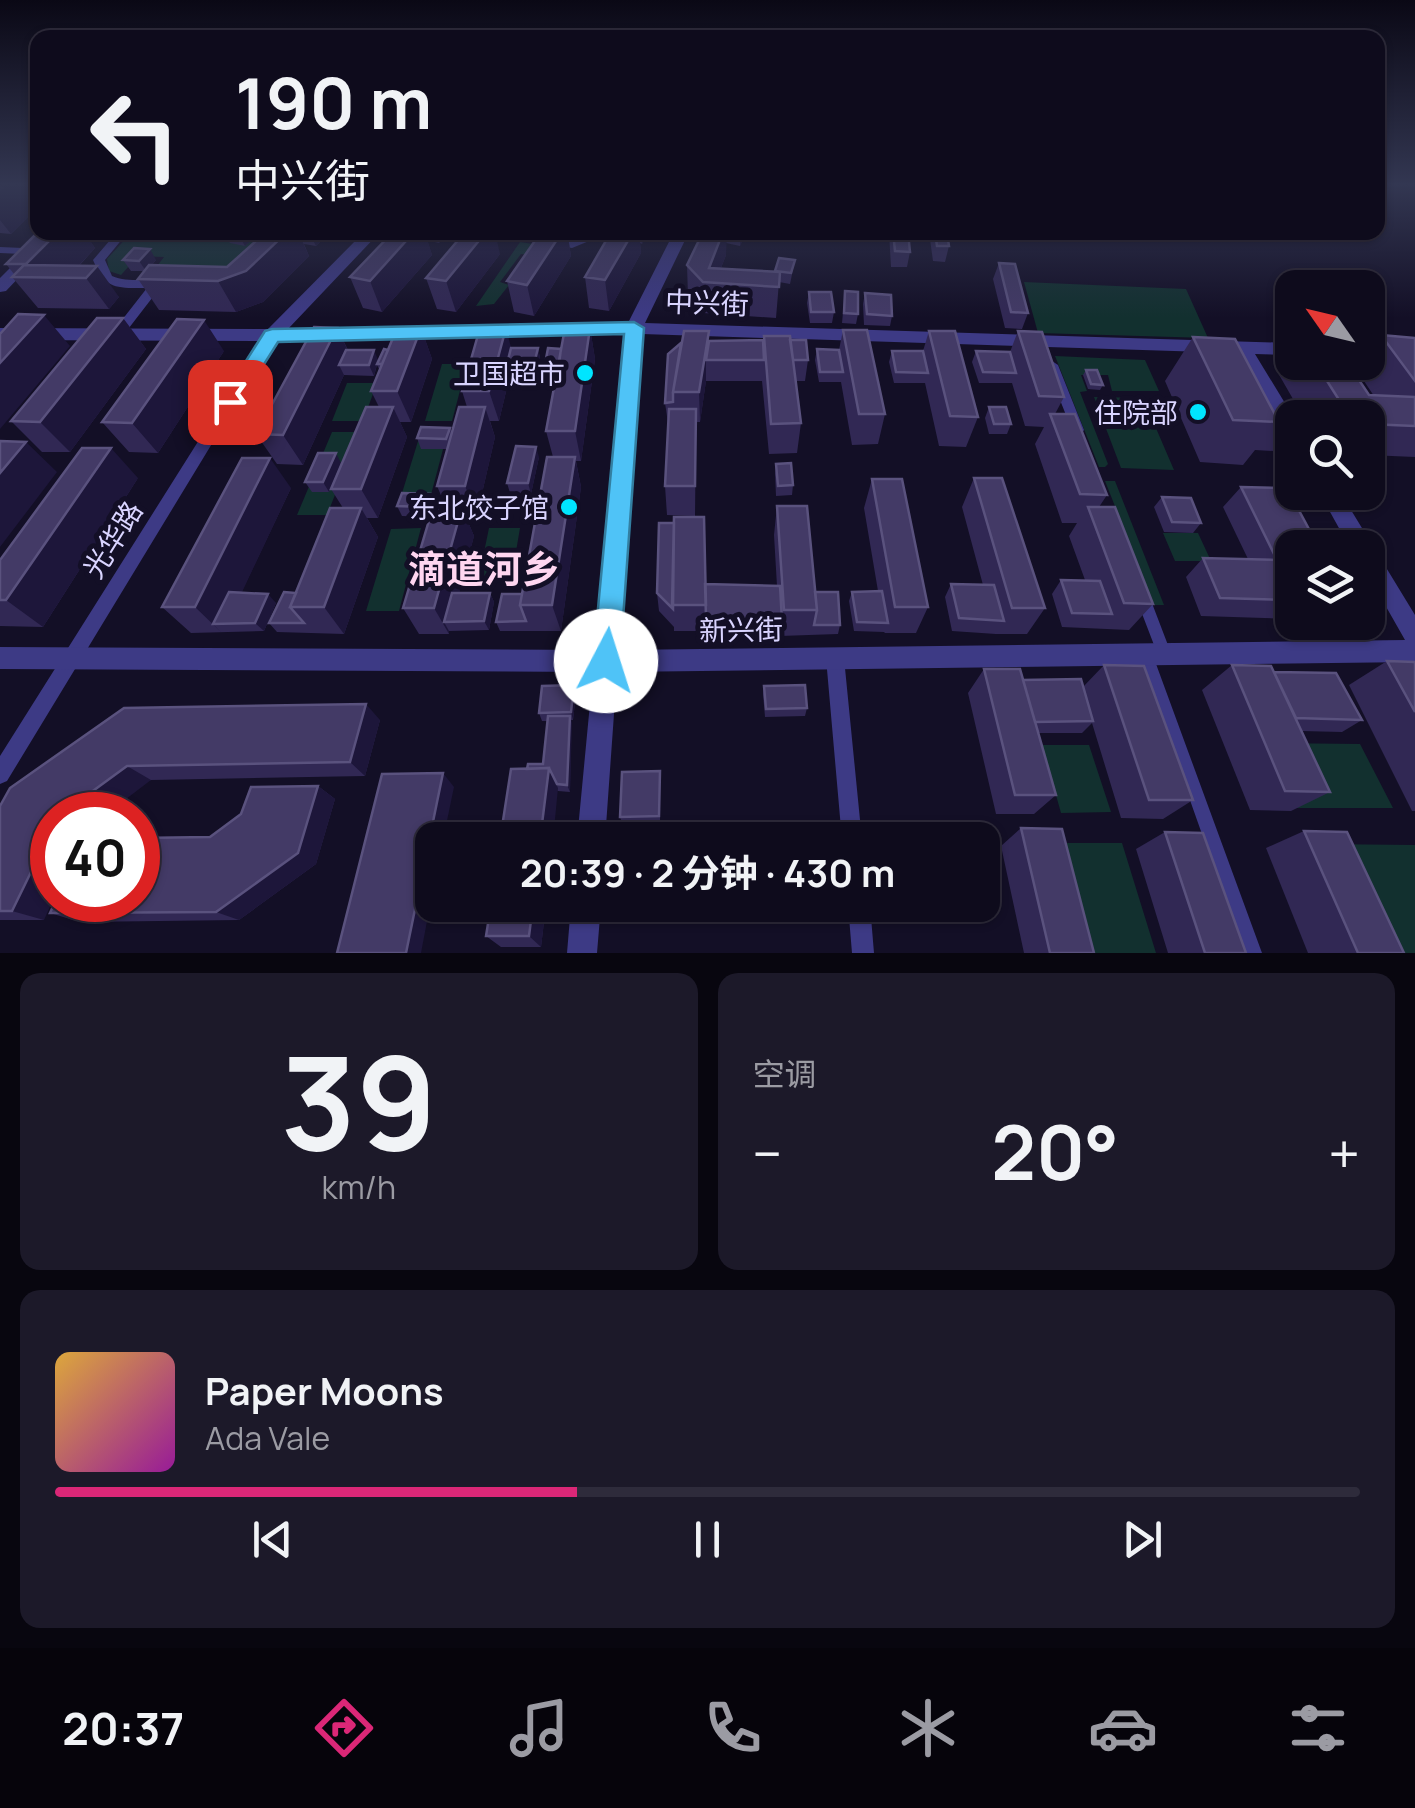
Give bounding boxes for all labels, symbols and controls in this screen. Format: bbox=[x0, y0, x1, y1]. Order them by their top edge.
text: 190 m bbox=[235, 54, 432, 150]
icon: left bbox=[70, 70, 200, 200]
text: 中兴街 bbox=[235, 149, 370, 211]
north arrow bbox=[1275, 270, 1385, 380]
map controls bbox=[1275, 270, 1385, 640]
street label: 中兴街 bbox=[664, 282, 750, 322]
place label: 卫国超市 bbox=[453, 354, 565, 392]
pin bbox=[188, 360, 273, 445]
marker: 卫国超市 bbox=[574, 362, 596, 384]
icon: arrive bbox=[203, 375, 258, 430]
place label: 住院部 bbox=[1094, 393, 1178, 431]
button: search bbox=[1275, 400, 1385, 510]
marker: 住院部 bbox=[1187, 401, 1209, 423]
place label: 东北饺子馆 bbox=[409, 488, 549, 526]
street label: 光华路 bbox=[74, 493, 150, 585]
marker: 东北饺子馆 bbox=[558, 496, 580, 518]
button: layers bbox=[1275, 530, 1385, 640]
district label: 滴道河乡 bbox=[408, 542, 560, 594]
position arrow bbox=[554, 609, 658, 713]
street label: 新兴街 bbox=[699, 609, 783, 649]
speed limit sign: 40 bbox=[30, 792, 160, 922]
text: 20:39 · 2 分钟 · 430 m bbox=[520, 846, 895, 898]
text: 39 bbox=[281, 1011, 437, 1189]
text: 空调 bbox=[753, 1052, 817, 1096]
text: 20° bbox=[991, 1100, 1119, 1203]
text: − bbox=[753, 1115, 782, 1191]
text: + bbox=[1328, 1115, 1360, 1191]
text: km/h bbox=[322, 1165, 396, 1209]
text: Paper Moons bbox=[205, 1364, 444, 1416]
text: Ada Vale bbox=[205, 1416, 330, 1460]
icon: previous bbox=[245, 1512, 300, 1567]
icon: pause bbox=[680, 1512, 735, 1567]
icon: next bbox=[1115, 1512, 1170, 1567]
icon: directions bbox=[309, 1693, 379, 1763]
icon: music bbox=[504, 1693, 574, 1763]
icon: phone bbox=[698, 1693, 768, 1763]
icon: climate bbox=[893, 1693, 963, 1763]
icon: car bbox=[1088, 1693, 1158, 1763]
icon: filters bbox=[1283, 1693, 1353, 1763]
text: 20:37 bbox=[62, 1697, 184, 1759]

